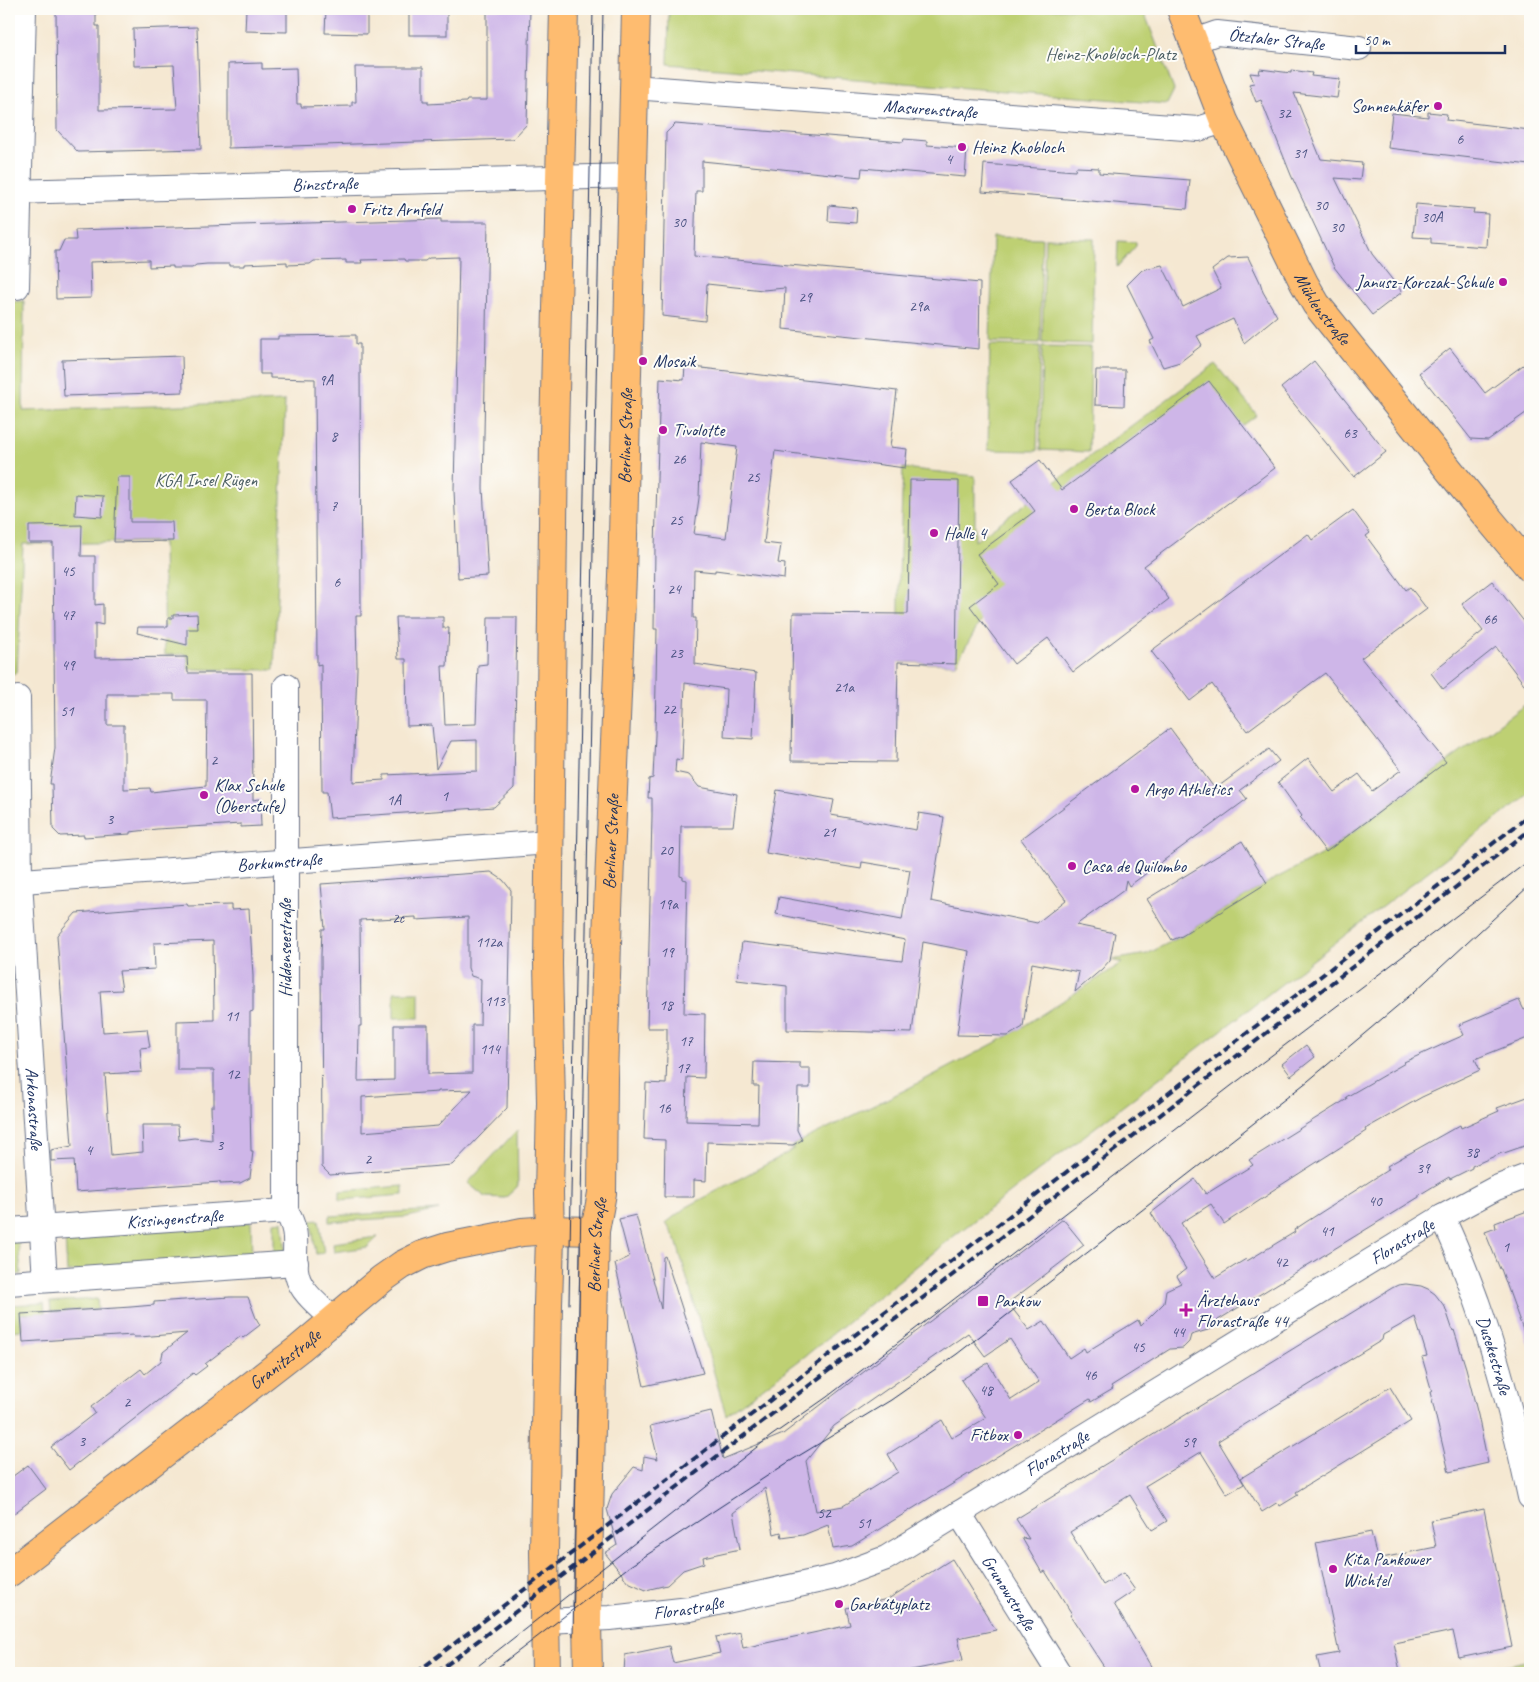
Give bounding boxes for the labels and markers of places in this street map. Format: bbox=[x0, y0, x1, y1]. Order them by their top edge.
place label: Sonnenkäfer bbox=[1351, 95, 1430, 117]
marker: Sonnenkäfer bbox=[1432, 100, 1444, 112]
place label: Heinz Knobloch bbox=[972, 136, 1066, 158]
marker: Heinz Knobloch bbox=[956, 141, 968, 153]
place label: Fritz Arnfeld bbox=[362, 198, 444, 220]
marker: Fritz Arnfeld bbox=[346, 203, 358, 215]
place label: Janusz-Korczak-Schule bbox=[1355, 271, 1494, 293]
marker: Janusz-Korczak-Schule bbox=[1497, 276, 1509, 288]
place label: Mosaik bbox=[653, 350, 697, 372]
marker: Mosaik bbox=[637, 355, 649, 367]
place label: Tivolotte bbox=[673, 419, 725, 441]
marker: Tivolotte bbox=[657, 424, 669, 436]
place label: Berta Block bbox=[1084, 498, 1156, 520]
marker: Berta Block bbox=[1068, 503, 1080, 515]
place label: Halle 4 bbox=[944, 522, 988, 544]
marker: Halle 4 bbox=[928, 527, 940, 539]
place label: Klax Schule (Oberstufe) bbox=[214, 774, 286, 817]
place label: Argo Athletics bbox=[1145, 778, 1233, 800]
marker: Argo Athletics bbox=[1129, 783, 1141, 795]
marker: Klax Schule (Oberstufe) bbox=[198, 789, 210, 801]
place label: Casa de Quilombo bbox=[1082, 855, 1188, 877]
marker: Casa de Quilombo bbox=[1066, 860, 1078, 872]
place label: Ärztehaus Florastraße 44 bbox=[1197, 1289, 1290, 1332]
place label: Pankow bbox=[994, 1290, 1042, 1312]
marker: Pankow bbox=[976, 1294, 990, 1308]
marker: Ärztehaus Florastraße 44 bbox=[1179, 1303, 1193, 1317]
place label: Fitbox bbox=[970, 1424, 1010, 1446]
marker: Fitbox bbox=[1012, 1429, 1024, 1441]
place label: Kita Pankower Wichtel bbox=[1343, 1548, 1432, 1591]
marker: Kita Pankower Wichtel bbox=[1327, 1563, 1339, 1575]
place label: Garbátyplatz bbox=[849, 1593, 931, 1615]
marker: Garbátyplatz bbox=[833, 1598, 845, 1610]

